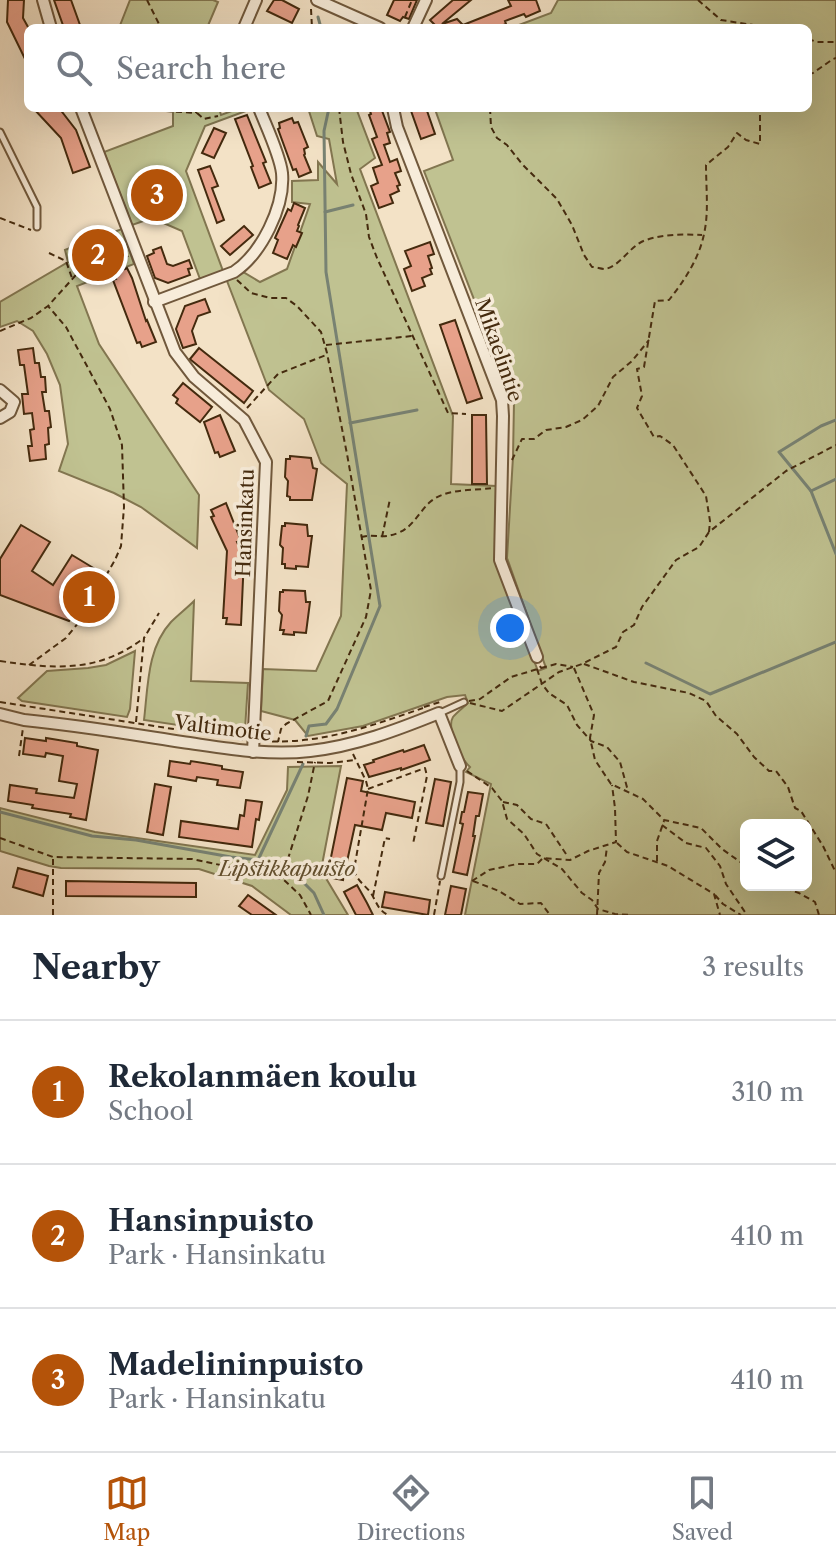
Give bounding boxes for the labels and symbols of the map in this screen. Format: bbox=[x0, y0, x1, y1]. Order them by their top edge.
pin: 3 bbox=[131, 165, 183, 225]
pin: 2 bbox=[72, 225, 124, 285]
street label: Mikaelintie bbox=[470, 295, 528, 405]
street label: Hansinkatu bbox=[231, 468, 259, 578]
pin: 1 bbox=[63, 567, 115, 627]
your location bbox=[490, 608, 530, 648]
street label: Valtimotie bbox=[172, 710, 273, 746]
park label: Lipstikkapuisto bbox=[217, 857, 355, 881]

